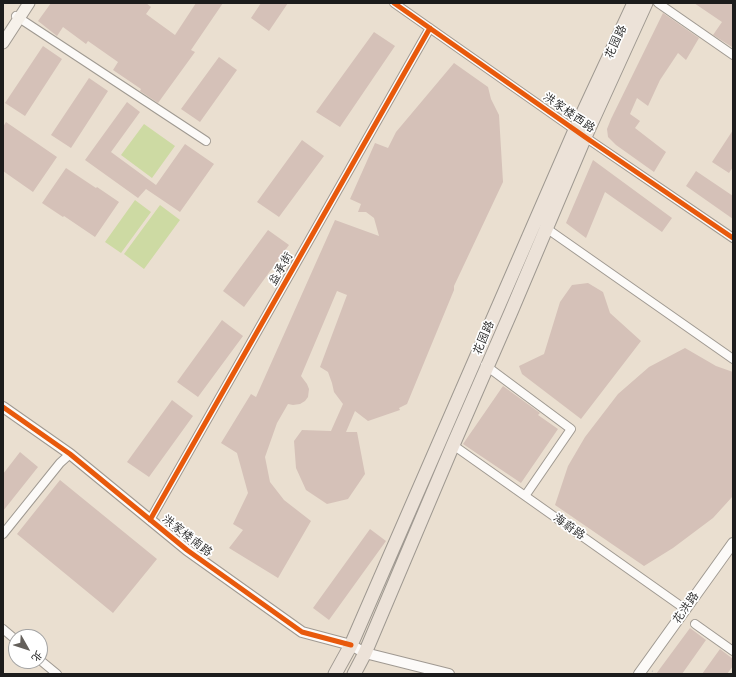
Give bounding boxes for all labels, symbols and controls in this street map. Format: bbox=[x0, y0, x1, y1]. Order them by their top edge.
street label: 花园路 bbox=[602, 23, 630, 61]
street label: 洪家楼西路 bbox=[540, 90, 598, 136]
street label: 益承街 bbox=[266, 250, 296, 288]
street label: 花园路 bbox=[470, 319, 498, 357]
street label: 海蔚路 bbox=[550, 511, 588, 543]
street label: 洪家楼南路 bbox=[159, 512, 215, 560]
street label: 花洪路 bbox=[670, 589, 702, 627]
north arrow bbox=[8, 629, 48, 669]
text: 北 bbox=[28, 647, 46, 665]

